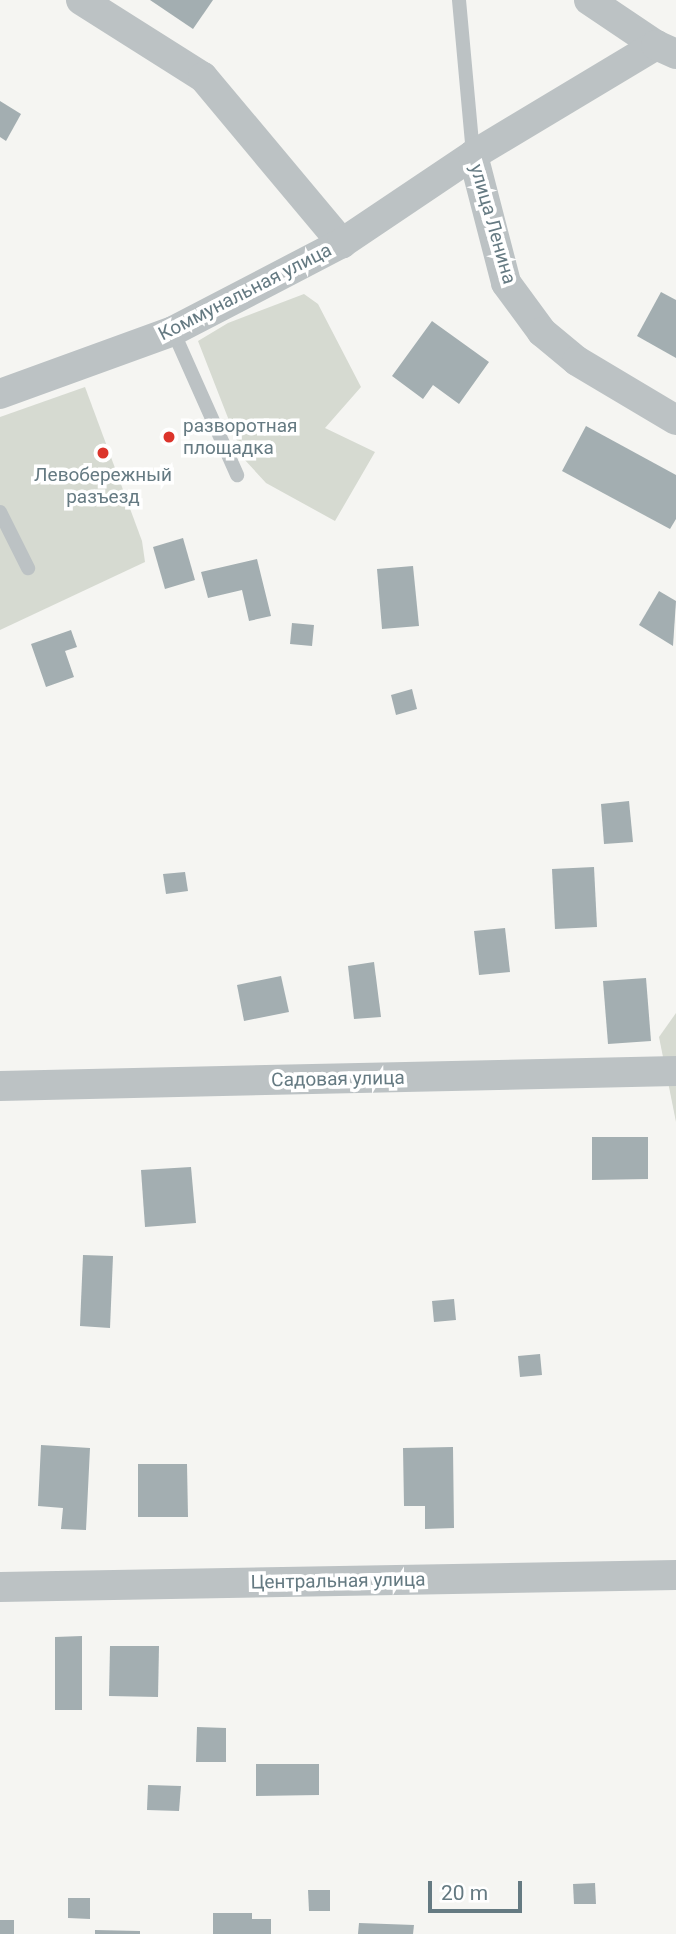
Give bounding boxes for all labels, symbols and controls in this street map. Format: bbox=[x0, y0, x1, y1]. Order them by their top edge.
street label: улица Ленина bbox=[465, 161, 521, 287]
street label: Коммунальная улица bbox=[155, 238, 335, 346]
place label: разворотная площадка bbox=[183, 415, 298, 459]
marker: разворотная площадка bbox=[161, 429, 177, 445]
marker: Левобережный разъезд bbox=[95, 445, 111, 461]
place label: Левобережный разъезд bbox=[34, 464, 172, 508]
street label: Садовая улица bbox=[271, 1066, 405, 1092]
street label: Центральная улица bbox=[250, 1568, 426, 1594]
scale bar bbox=[431, 1868, 526, 1912]
text: 20 m bbox=[441, 1881, 488, 1905]

